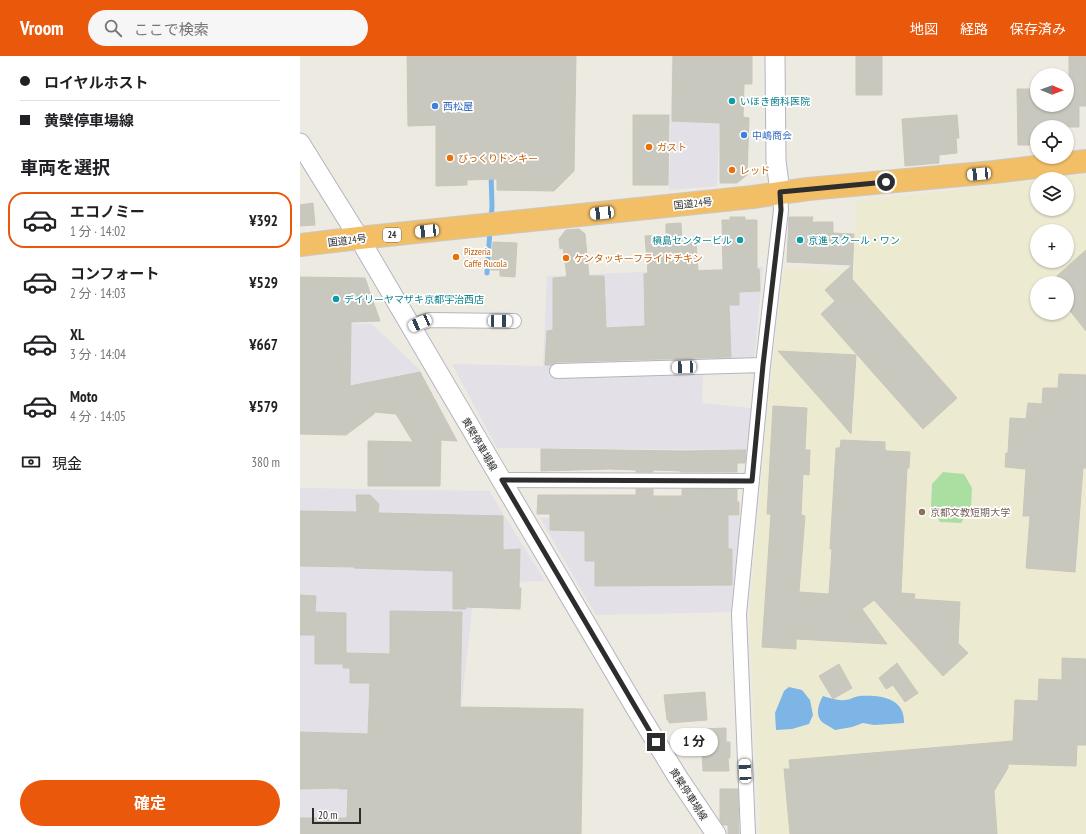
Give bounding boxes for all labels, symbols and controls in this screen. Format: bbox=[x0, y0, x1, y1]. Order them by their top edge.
search box bbox=[88, 10, 368, 46]
text: Vroom bbox=[20, 16, 64, 40]
icon: search bbox=[102, 17, 124, 39]
text: ここで検索 bbox=[134, 20, 209, 39]
text: 地図 bbox=[910, 20, 938, 38]
text: 経路 bbox=[960, 20, 988, 38]
text: 保存済み bbox=[1010, 20, 1066, 38]
north arrow bbox=[1030, 68, 1074, 112]
map controls bbox=[1030, 68, 1074, 320]
text: ロイヤルホスト bbox=[44, 73, 149, 92]
place label: いほき歯科医院 bbox=[740, 95, 810, 108]
marker: いほき歯科医院 bbox=[727, 96, 737, 106]
place label: 西松屋 bbox=[443, 100, 473, 113]
marker: 西松屋 bbox=[430, 101, 440, 111]
text: 黄檗停車場線 bbox=[44, 111, 134, 130]
button: locate bbox=[1030, 120, 1074, 164]
place label: 中嶋商会 bbox=[752, 129, 792, 142]
marker: 中嶋商会 bbox=[739, 130, 749, 140]
place label: ガスト bbox=[657, 141, 687, 154]
marker: ガスト bbox=[644, 142, 654, 152]
place label: びっくりドンキー bbox=[458, 152, 538, 165]
marker: びっくりドンキー bbox=[445, 153, 455, 163]
text: 車両を選択 bbox=[20, 156, 110, 179]
place label: レッド bbox=[740, 164, 770, 177]
marker: レッド bbox=[727, 165, 737, 175]
car bbox=[967, 167, 991, 181]
button: layers bbox=[1030, 172, 1074, 216]
route start bbox=[877, 173, 895, 191]
street label: 国道24号 bbox=[673, 195, 713, 212]
icon: car bbox=[22, 202, 58, 238]
text: エコノミー bbox=[70, 202, 145, 221]
car bbox=[589, 206, 615, 220]
text: ¥392 bbox=[249, 211, 278, 230]
text: 1 分 · 14:02 bbox=[70, 223, 126, 240]
car bbox=[414, 224, 440, 238]
button: + bbox=[1030, 224, 1074, 268]
road number: 24 bbox=[383, 228, 401, 242]
street label: 国道24号 bbox=[327, 232, 367, 249]
place label: 槇島センタービル bbox=[652, 234, 732, 247]
place label: 京進 スクール・ワン bbox=[808, 234, 900, 247]
marker: 槇島センタービル bbox=[735, 235, 745, 245]
marker: 京進 スクール・ワン bbox=[795, 235, 805, 245]
place label: Pizzeria Caffe Rucola bbox=[464, 245, 507, 270]
marker: Pizzeria Caffe Rucola bbox=[451, 252, 461, 262]
place label: ケンタッキーフライドチキン bbox=[574, 252, 703, 265]
marker: ケンタッキーフライドチキン bbox=[561, 253, 571, 263]
icon: car bbox=[22, 264, 58, 300]
text: コンフォート bbox=[70, 264, 160, 283]
text: ¥529 bbox=[249, 273, 278, 292]
button: − bbox=[1030, 276, 1074, 320]
text: 2 分 · 14:03 bbox=[70, 285, 126, 302]
place label: デイリーヤマザキ京都宇治西店 bbox=[344, 293, 484, 306]
marker: デイリーヤマザキ京都宇治西店 bbox=[331, 294, 341, 304]
car bbox=[407, 313, 433, 333]
car bbox=[488, 315, 512, 327]
text: XL bbox=[70, 325, 84, 344]
icon: car bbox=[22, 326, 58, 362]
text: ¥667 bbox=[249, 335, 278, 354]
text: 3 分 · 14:04 bbox=[70, 346, 126, 363]
car bbox=[672, 361, 696, 373]
text: Moto bbox=[70, 387, 98, 406]
icon: car bbox=[22, 388, 58, 424]
text: ¥579 bbox=[249, 397, 278, 416]
text: 4 分 · 14:05 bbox=[70, 408, 126, 425]
street label: 黄檗停車場線 bbox=[459, 415, 500, 473]
icon: cash bbox=[20, 451, 42, 473]
text: 現金 bbox=[52, 454, 82, 473]
text: 380 m bbox=[251, 454, 280, 471]
place label: 京都文教短期大学 bbox=[930, 506, 1010, 519]
marker: 京都文教短期大学 bbox=[917, 507, 927, 517]
callout: 1 分 bbox=[670, 728, 718, 756]
route end bbox=[647, 733, 665, 751]
text: 1 分 bbox=[683, 733, 705, 750]
car bbox=[738, 759, 752, 783]
street label: 黄檗停車場線 bbox=[667, 766, 710, 823]
button: 確定 bbox=[20, 780, 280, 826]
scale bar bbox=[312, 806, 361, 825]
text: 20 m bbox=[318, 808, 337, 822]

